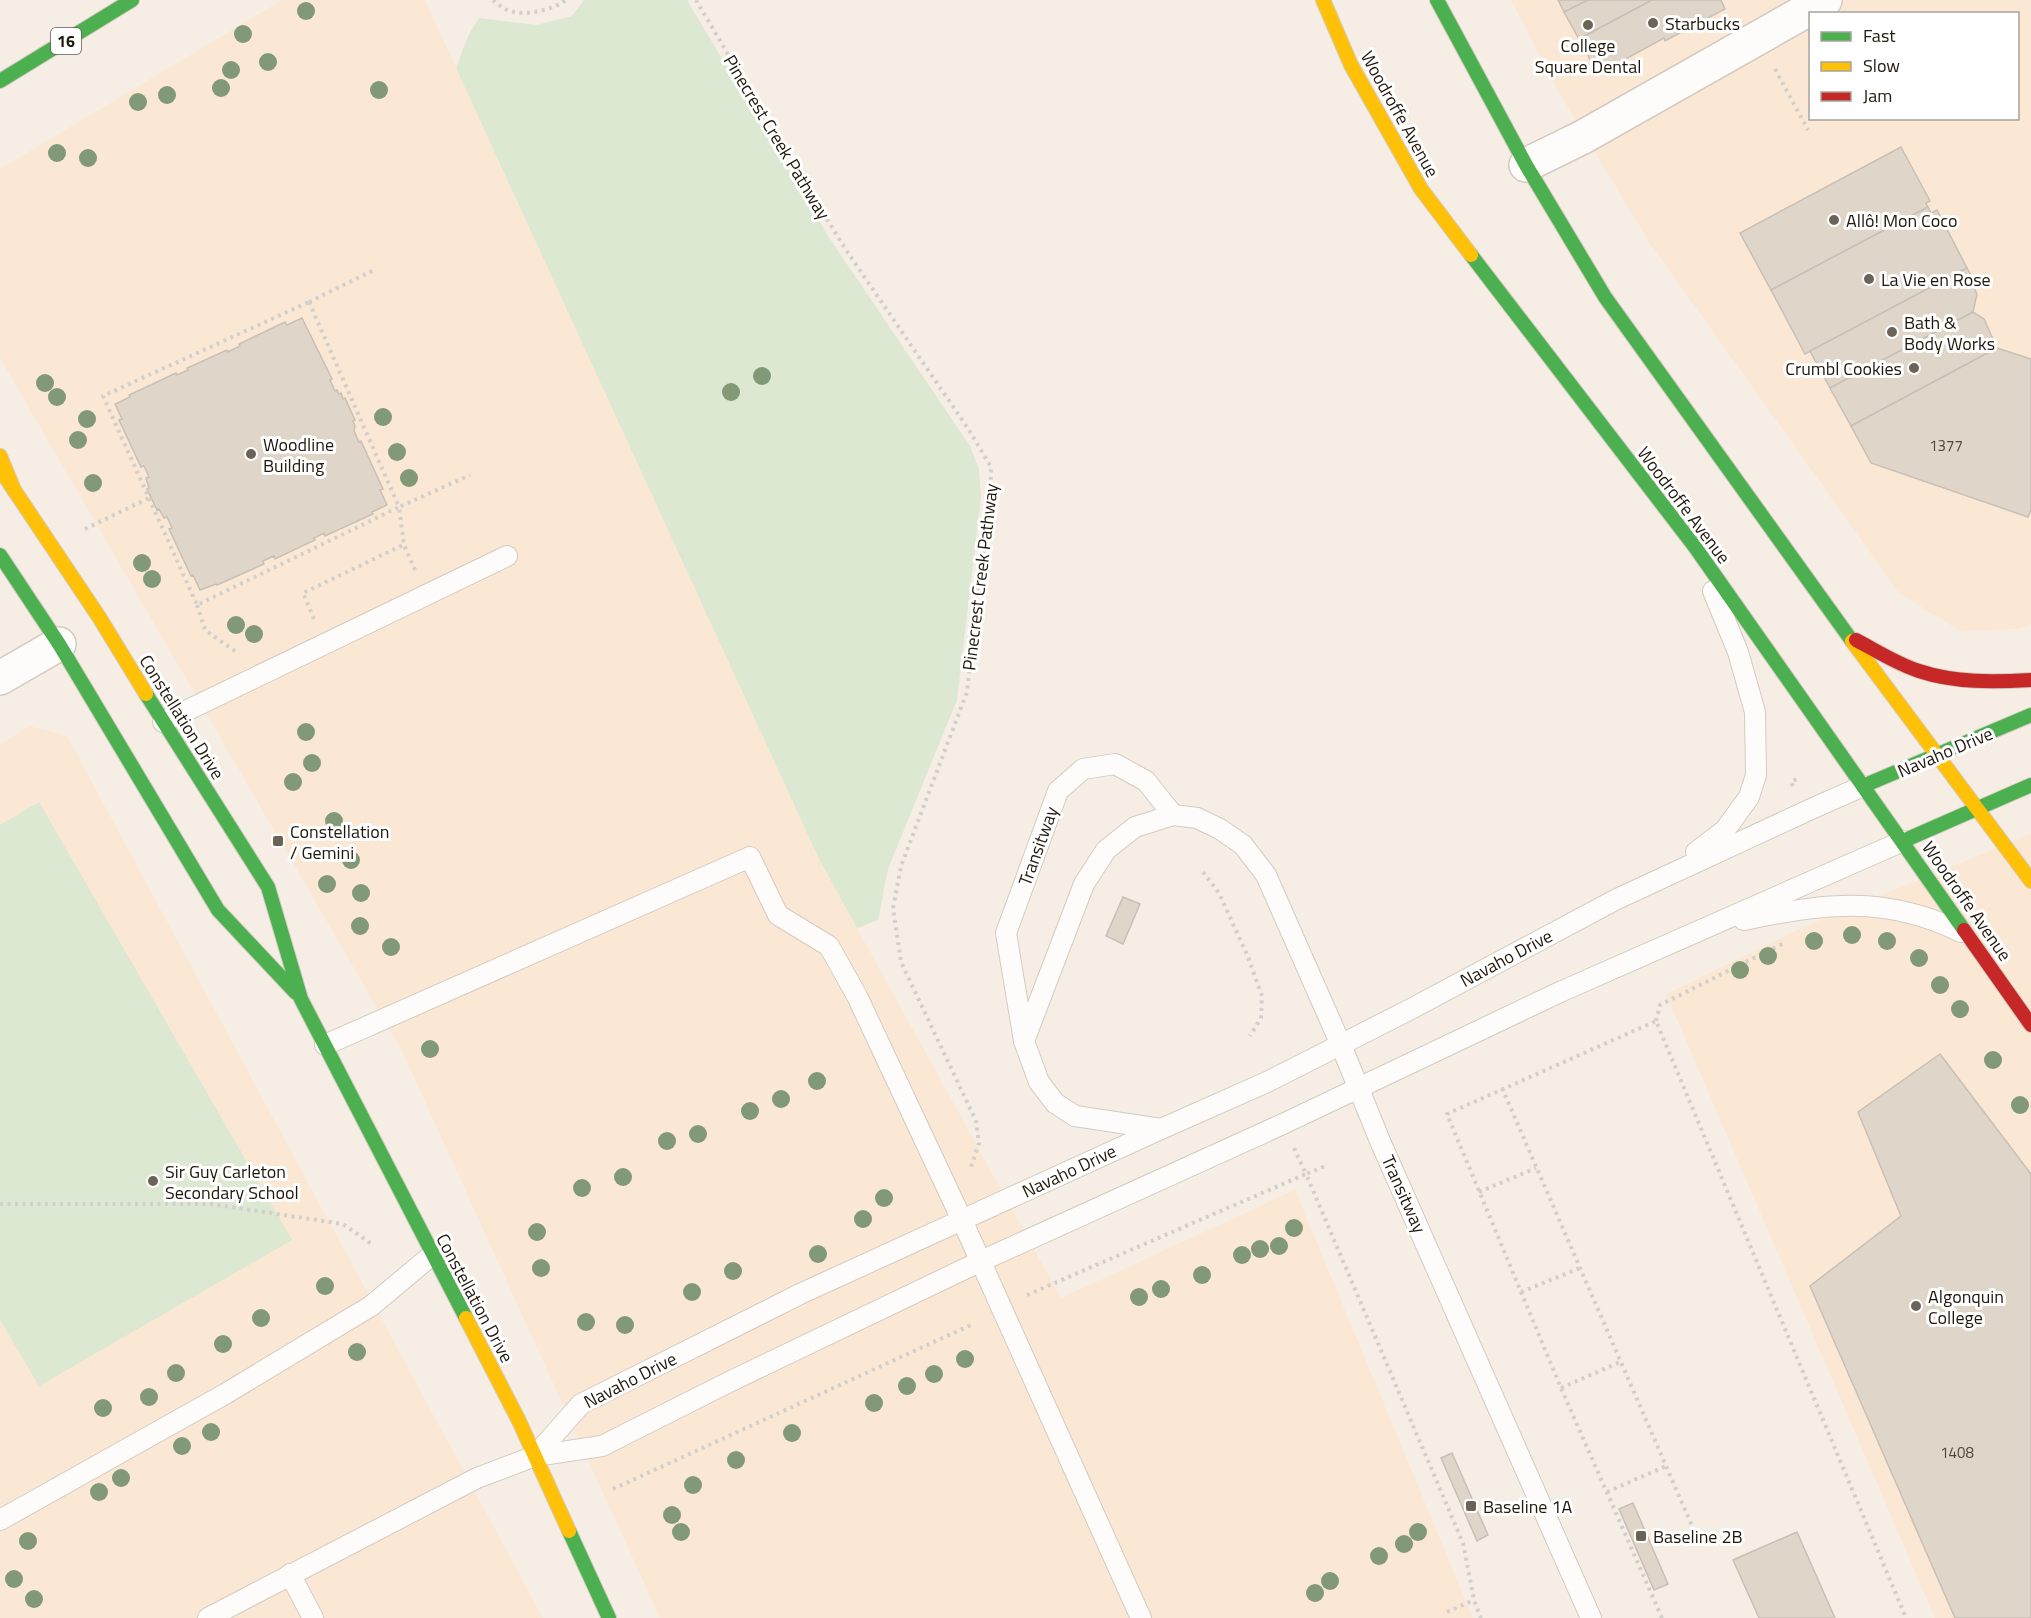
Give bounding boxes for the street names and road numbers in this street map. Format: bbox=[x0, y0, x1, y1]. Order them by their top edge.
road number: 16 bbox=[51, 28, 81, 54]
street label: Woodroffe Avenue bbox=[1354, 46, 1446, 182]
street label: Pinecrest Creek Pathway bbox=[717, 49, 837, 225]
street label: Woodroffe Avenue bbox=[1631, 441, 1737, 569]
street label: Pinecrest Creek Pathway bbox=[955, 482, 1005, 672]
street label: Constellation Drive bbox=[133, 649, 231, 785]
street label: Navaho Drive bbox=[1893, 720, 1997, 784]
street label: Transitway bbox=[1011, 802, 1065, 889]
street label: Woodroffe Avenue bbox=[1916, 836, 2018, 966]
street label: Navaho Drive bbox=[1455, 922, 1557, 994]
street label: Navaho Drive bbox=[1017, 1137, 1121, 1205]
street label: Transitway bbox=[1375, 1151, 1433, 1238]
street label: Constellation Drive bbox=[430, 1229, 520, 1367]
street label: Navaho Drive bbox=[579, 1345, 681, 1415]

